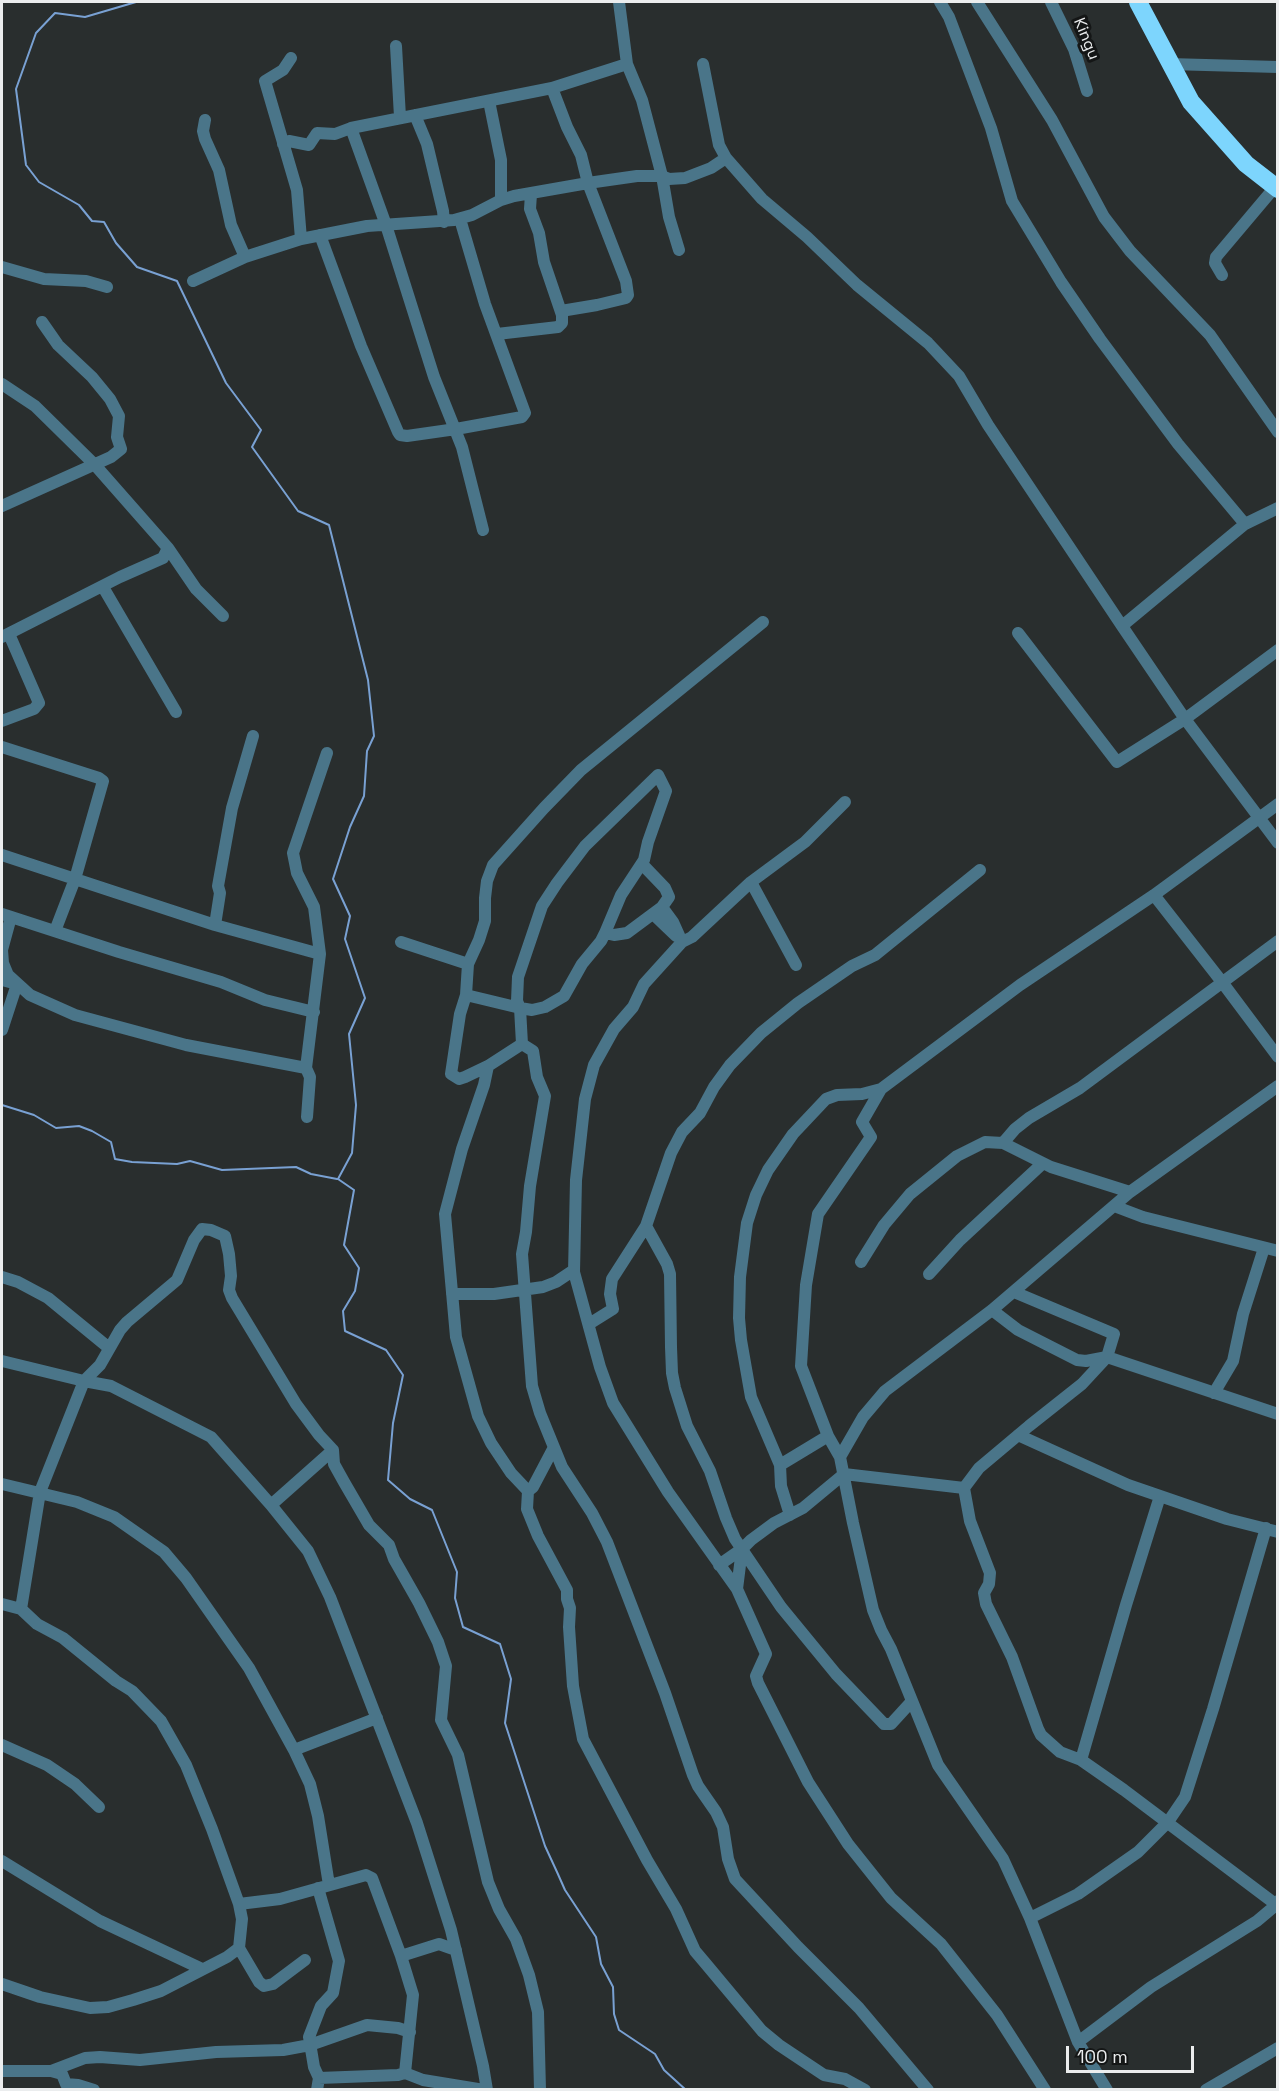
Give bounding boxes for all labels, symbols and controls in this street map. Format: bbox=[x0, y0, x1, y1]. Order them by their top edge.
street label: Kingu bbox=[1069, 15, 1103, 63]
scale bar bbox=[1069, 2034, 1196, 2072]
text: 100 m bbox=[1077, 2045, 1128, 2068]

